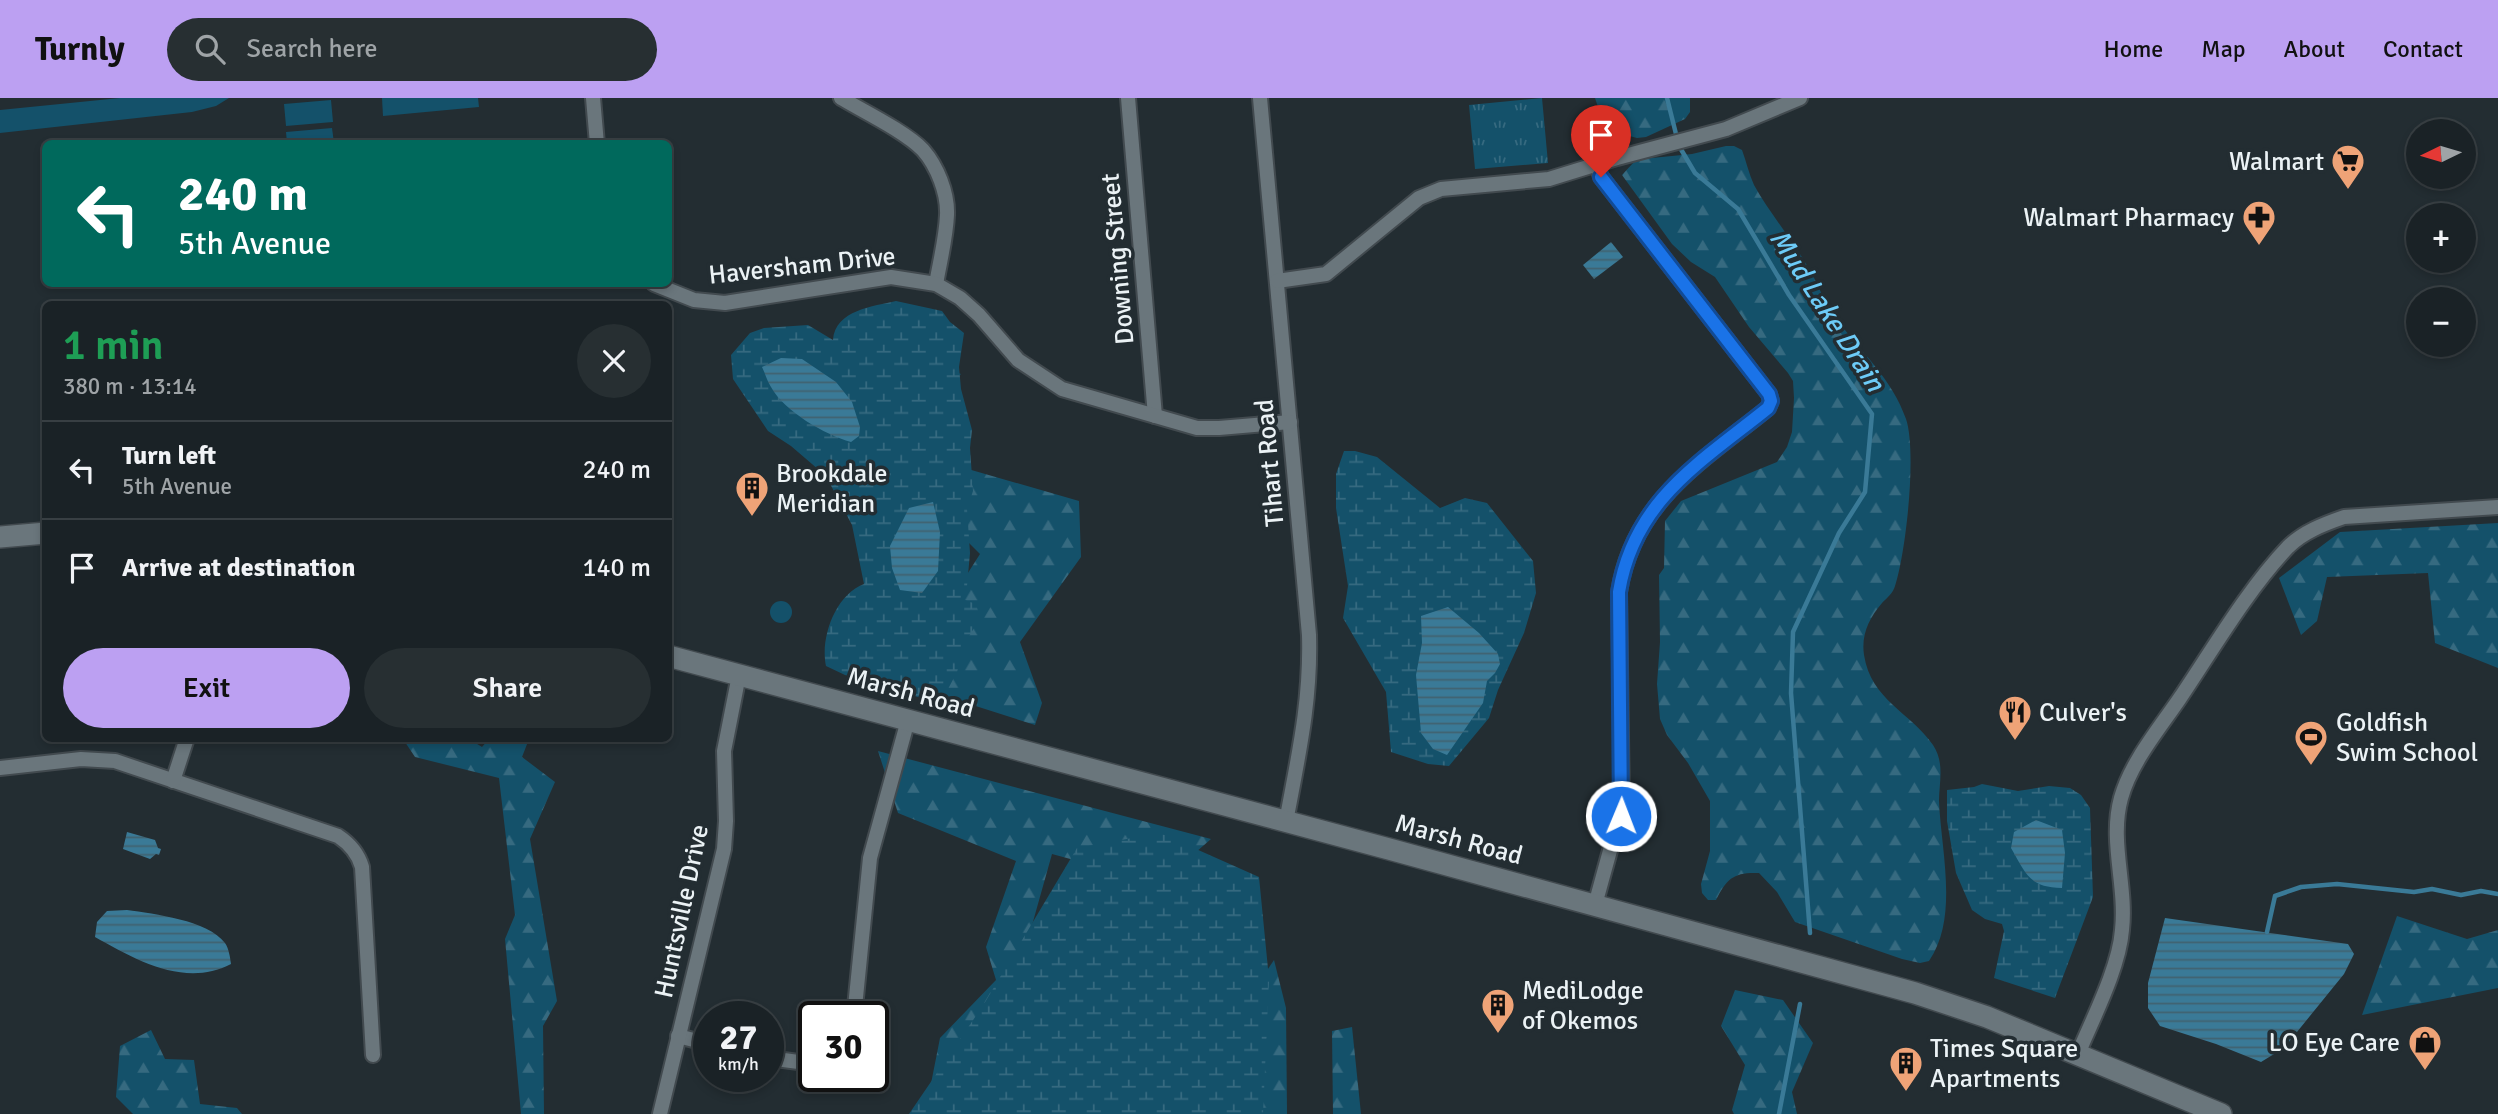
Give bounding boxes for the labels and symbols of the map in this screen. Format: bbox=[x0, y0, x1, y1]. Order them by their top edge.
pin bbox=[1571, 105, 1631, 177]
north arrow bbox=[2406, 119, 2476, 189]
supermarket icon: Walmart bbox=[2329, 142, 2367, 191]
place label: Walmart bbox=[2229, 146, 2324, 178]
street label: Downing Street bbox=[1095, 172, 1141, 346]
pharmacy icon: Walmart Pharmacy bbox=[2240, 198, 2278, 247]
place label: Walmart Pharmacy bbox=[2023, 202, 2234, 234]
water label: Mud Lake Drain bbox=[1762, 223, 1893, 399]
street label: Haversham Drive bbox=[707, 240, 897, 292]
street label: Tihart Road bbox=[1248, 398, 1292, 528]
place label: Brookdale Meridian bbox=[776, 458, 888, 520]
building icon: Brookdale Meridian bbox=[733, 469, 771, 518]
street label: Marsh Road bbox=[843, 661, 978, 725]
restaurant icon: Culver's bbox=[1996, 693, 2034, 742]
place label: Culver's bbox=[2039, 697, 2127, 729]
place label: Goldfish Swim School bbox=[2336, 707, 2478, 769]
sports icon: Goldfish Swim School bbox=[2292, 718, 2330, 767]
position arrow bbox=[1584, 779, 1658, 853]
street label: Marsh Road bbox=[1391, 808, 1526, 872]
street label: Huntsville Drive bbox=[648, 822, 716, 1001]
place label: MediLodge of Okemos bbox=[1522, 975, 1644, 1037]
building icon: MediLodge of Okemos bbox=[1479, 986, 1517, 1035]
speed limit sign: 30 bbox=[798, 1001, 889, 1092]
shop icon: LO Eye Care bbox=[2406, 1023, 2444, 1072]
place label: LO Eye Care bbox=[2269, 1027, 2400, 1059]
place label: Times Square Apartments bbox=[1930, 1033, 2078, 1095]
building icon: Times Square Apartments bbox=[1887, 1044, 1925, 1093]

